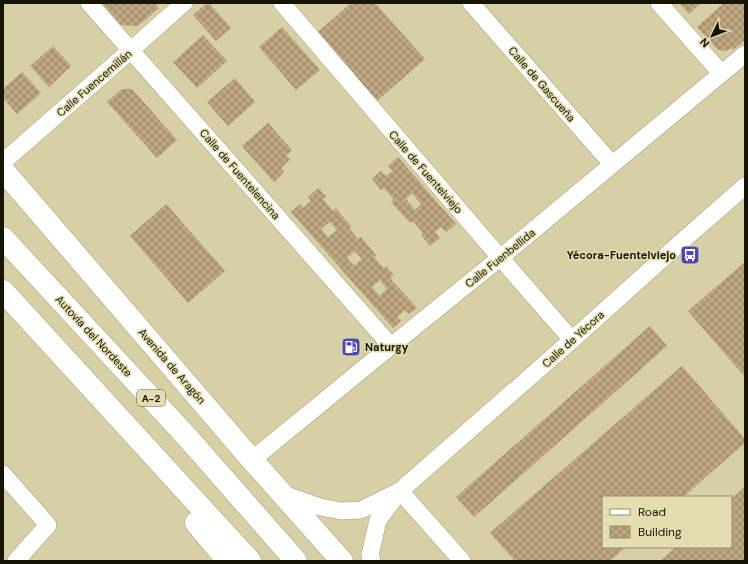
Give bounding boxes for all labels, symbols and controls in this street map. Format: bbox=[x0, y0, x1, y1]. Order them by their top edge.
north arrow bbox=[692, 16, 732, 56]
text: N bbox=[697, 35, 713, 51]
street label: Calle de Gascueña bbox=[506, 44, 578, 124]
street label: Calle Fuencemillán bbox=[54, 47, 134, 119]
street label: Calle de Fuentelencina bbox=[197, 126, 283, 222]
street label: Calle de Fuentelviejo bbox=[386, 128, 466, 216]
street label: Calle Fuenbellida bbox=[462, 225, 538, 291]
bus stop icon: Yécora-Fuentelviejo bbox=[679, 244, 701, 266]
place label: Yécora-Fuentelviejo bbox=[567, 248, 676, 262]
street label: Autovía del Nordeste bbox=[53, 292, 135, 380]
street label: Calle de Yécora bbox=[539, 308, 607, 370]
street label: Avenida de Aragón bbox=[135, 325, 209, 407]
fuel station icon: Naturgy bbox=[340, 336, 362, 358]
place label: Naturgy bbox=[365, 340, 409, 354]
road number: A-2 bbox=[137, 390, 165, 406]
legend bbox=[602, 496, 732, 548]
text: Road bbox=[638, 504, 666, 520]
text: Building bbox=[638, 524, 682, 540]

